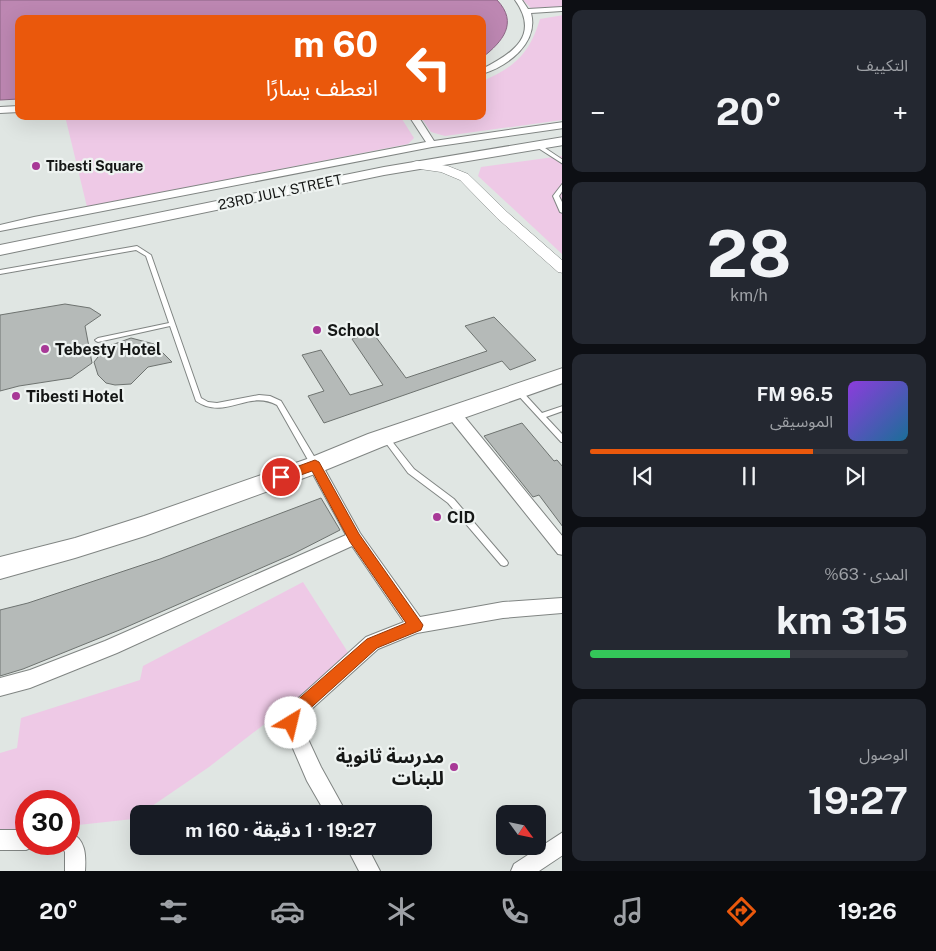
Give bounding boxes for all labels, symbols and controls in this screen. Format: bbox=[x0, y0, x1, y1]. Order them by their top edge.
text: 60 m bbox=[293, 24, 378, 65]
icon: left bbox=[396, 35, 461, 100]
text: التكييف bbox=[856, 56, 908, 75]
text: انعطف يسارًا bbox=[266, 75, 378, 101]
text: 20° bbox=[716, 89, 782, 134]
text: − bbox=[590, 96, 606, 129]
text: + bbox=[892, 96, 908, 129]
place label: Tibesti Square bbox=[46, 158, 143, 174]
marker: Tibesti Square bbox=[30, 160, 42, 172]
street label: 23RD JULY STREET bbox=[216, 171, 344, 213]
text: 28 bbox=[707, 215, 791, 292]
text: km/h bbox=[730, 286, 768, 305]
place label: School bbox=[327, 321, 380, 340]
marker: School bbox=[311, 324, 323, 336]
place label: Tebesty Hotel bbox=[55, 340, 161, 359]
marker: Tebesty Hotel bbox=[39, 343, 51, 355]
text: 96.5 FM bbox=[757, 383, 833, 405]
place label: Tibesti Hotel bbox=[26, 387, 124, 406]
marker: Tibesti Hotel bbox=[10, 390, 22, 402]
text: الموسيقى bbox=[770, 412, 833, 431]
pin bbox=[260, 456, 302, 498]
icon: previous bbox=[629, 462, 657, 490]
icon: pause bbox=[735, 462, 763, 490]
icon: next bbox=[841, 462, 869, 490]
icon: arrive bbox=[267, 463, 295, 491]
place label: CID bbox=[447, 508, 475, 527]
marker: CID bbox=[431, 511, 443, 523]
text: المدى · 63% bbox=[824, 565, 908, 584]
text: 315 km bbox=[776, 598, 908, 643]
position arrow bbox=[264, 696, 316, 748]
place label: مدرسة ثانوية للبنات bbox=[336, 745, 444, 789]
text: الوصول bbox=[859, 745, 908, 764]
marker: مدرسة ثانوية للبنات bbox=[448, 761, 460, 773]
text: 19:27 bbox=[808, 778, 908, 823]
speed limit sign: 30 bbox=[15, 790, 80, 855]
north arrow bbox=[496, 805, 546, 855]
map controls bbox=[496, 805, 546, 855]
text: 19:27 · 1 دقيقة · 160 m bbox=[185, 819, 377, 841]
icon: filters bbox=[156, 894, 191, 929]
icon: car bbox=[270, 894, 305, 929]
icon: climate bbox=[384, 894, 419, 929]
icon: phone bbox=[497, 894, 532, 929]
icon: music bbox=[611, 894, 646, 929]
icon: directions bbox=[724, 894, 759, 929]
text: 20° bbox=[39, 898, 78, 924]
text: 19:26 bbox=[838, 898, 897, 924]

